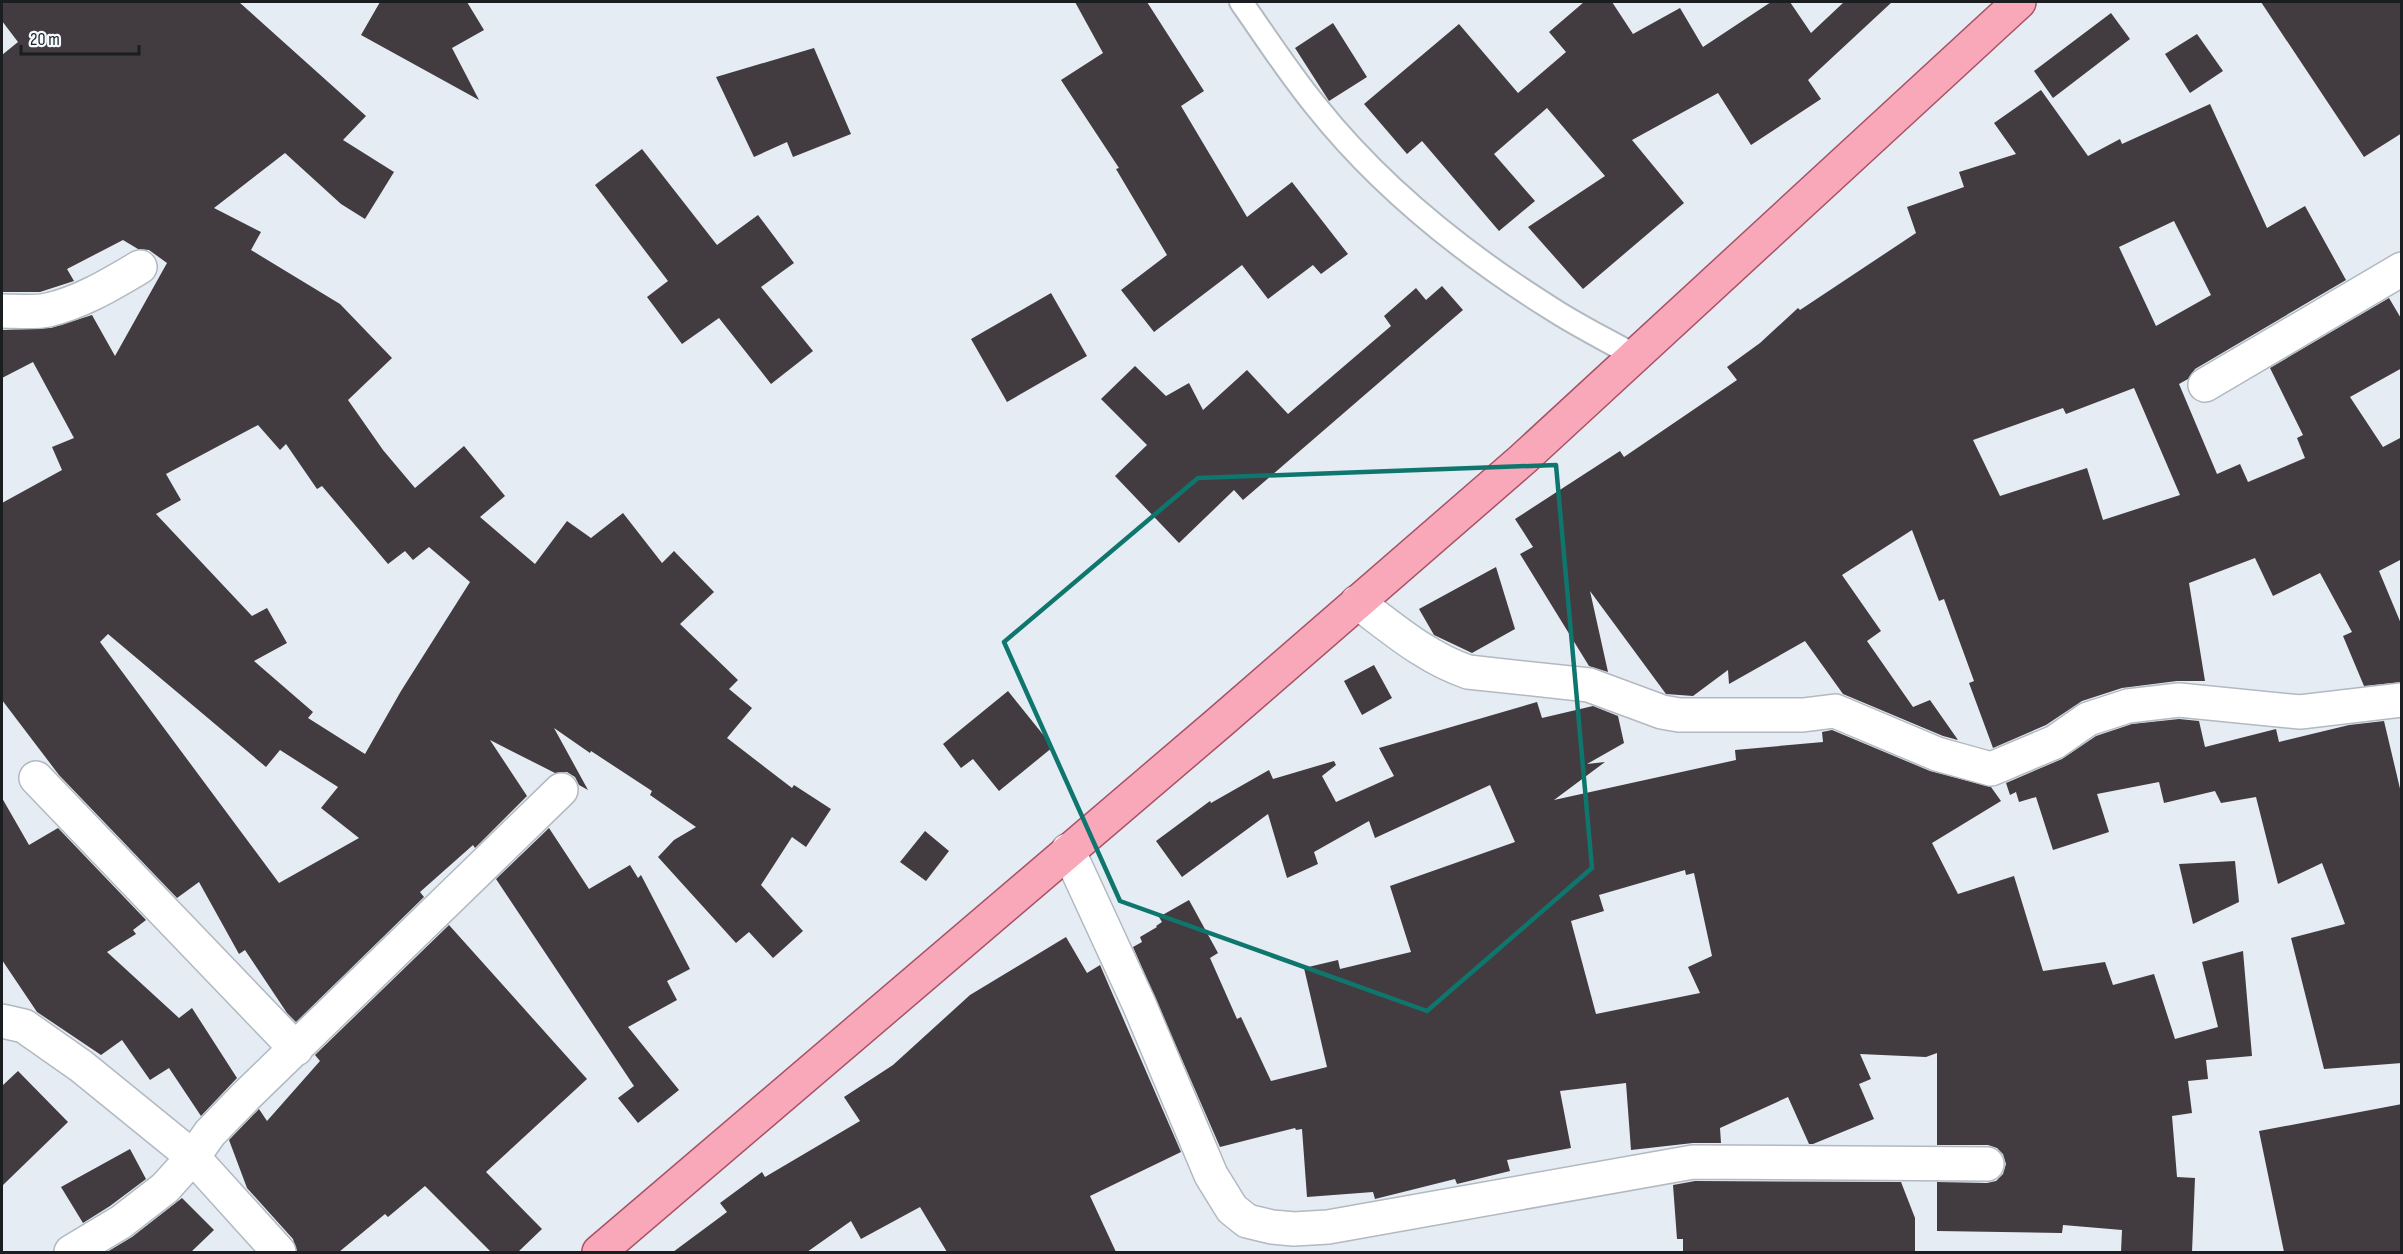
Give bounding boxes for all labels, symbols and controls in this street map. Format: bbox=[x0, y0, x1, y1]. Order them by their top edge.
scale bar bbox=[21, 18, 140, 56]
text: 20 m bbox=[30, 29, 60, 50]

